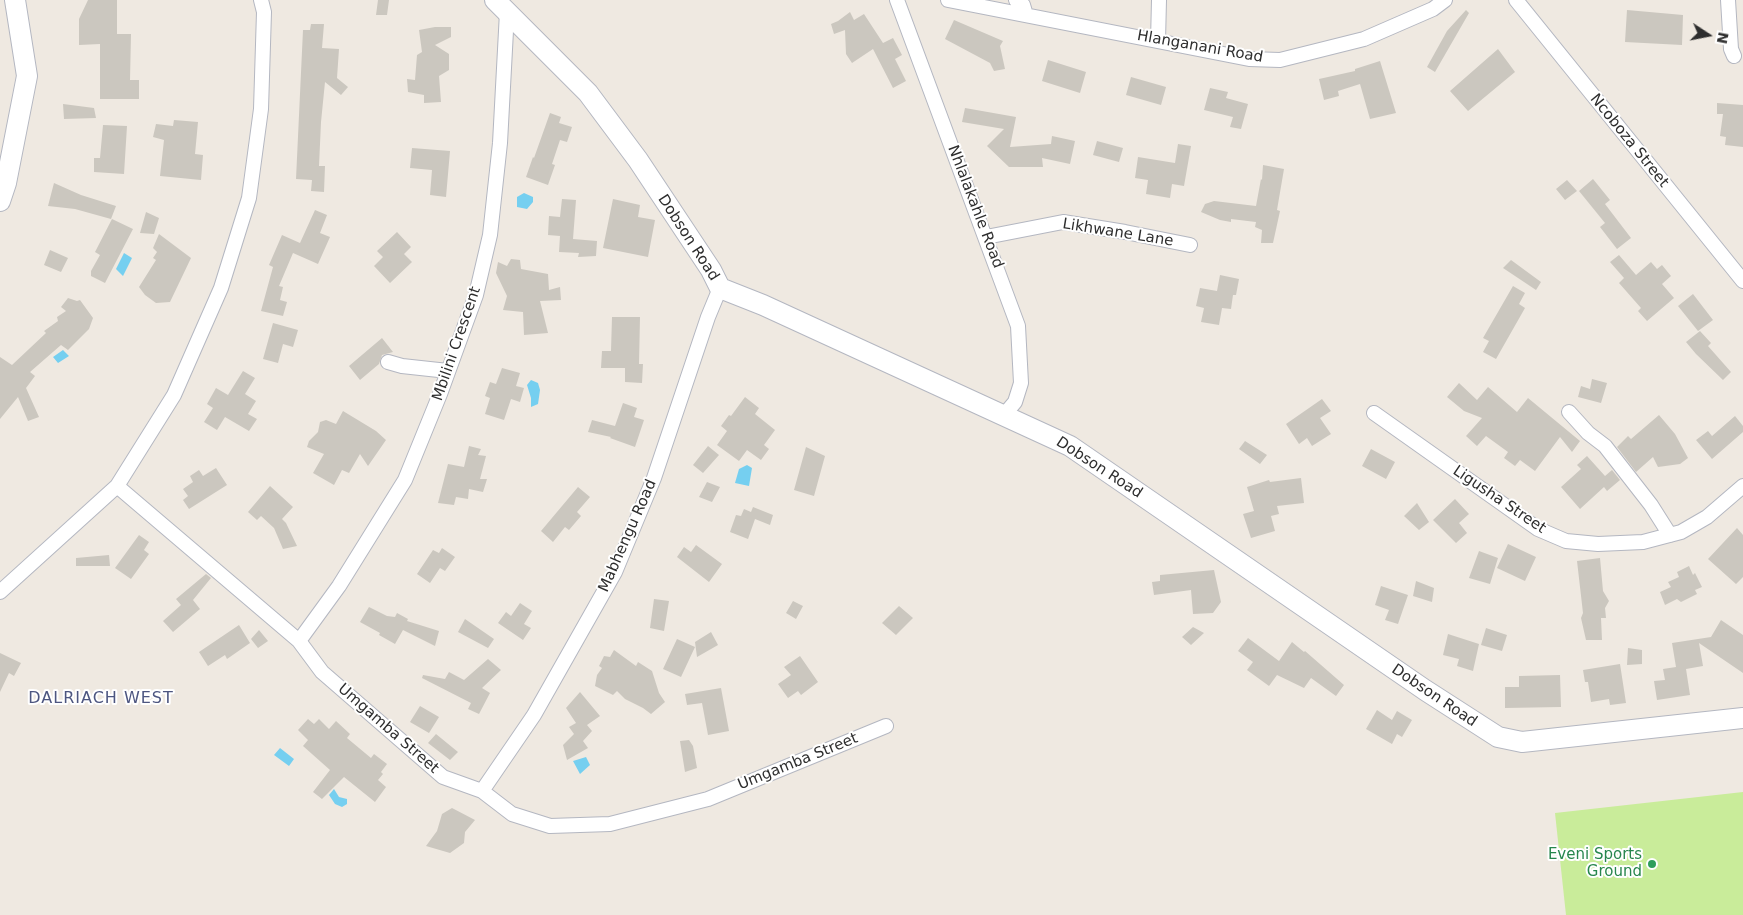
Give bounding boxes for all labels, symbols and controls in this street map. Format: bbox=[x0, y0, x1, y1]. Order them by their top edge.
north arrow bbox=[1683, 10, 1733, 60]
street label: Hlanganani Road bbox=[1136, 27, 1264, 67]
text: N bbox=[1714, 31, 1732, 45]
street label: Ncoboza Street bbox=[1586, 91, 1672, 191]
street label: Nhlalakahle Road bbox=[943, 143, 1007, 271]
street label: Dobson Road bbox=[653, 192, 723, 284]
street label: Likhwane Lane bbox=[1061, 215, 1175, 251]
street label: Mbilini Crescent bbox=[429, 285, 485, 403]
street label: Dobson Road bbox=[1053, 433, 1145, 503]
street label: Ligusha Street bbox=[1449, 462, 1549, 538]
street label: Mabhengu Road bbox=[595, 477, 661, 595]
street label: Dobson Road bbox=[1388, 661, 1480, 731]
street label: Umgamba Street bbox=[334, 680, 442, 778]
district label: DALRIACH WEST bbox=[27, 689, 175, 709]
street label: Umgamba Street bbox=[735, 730, 861, 794]
place label: Eveni Sports Ground bbox=[1548, 846, 1642, 881]
marker: Eveni Sports Ground bbox=[1646, 858, 1658, 870]

